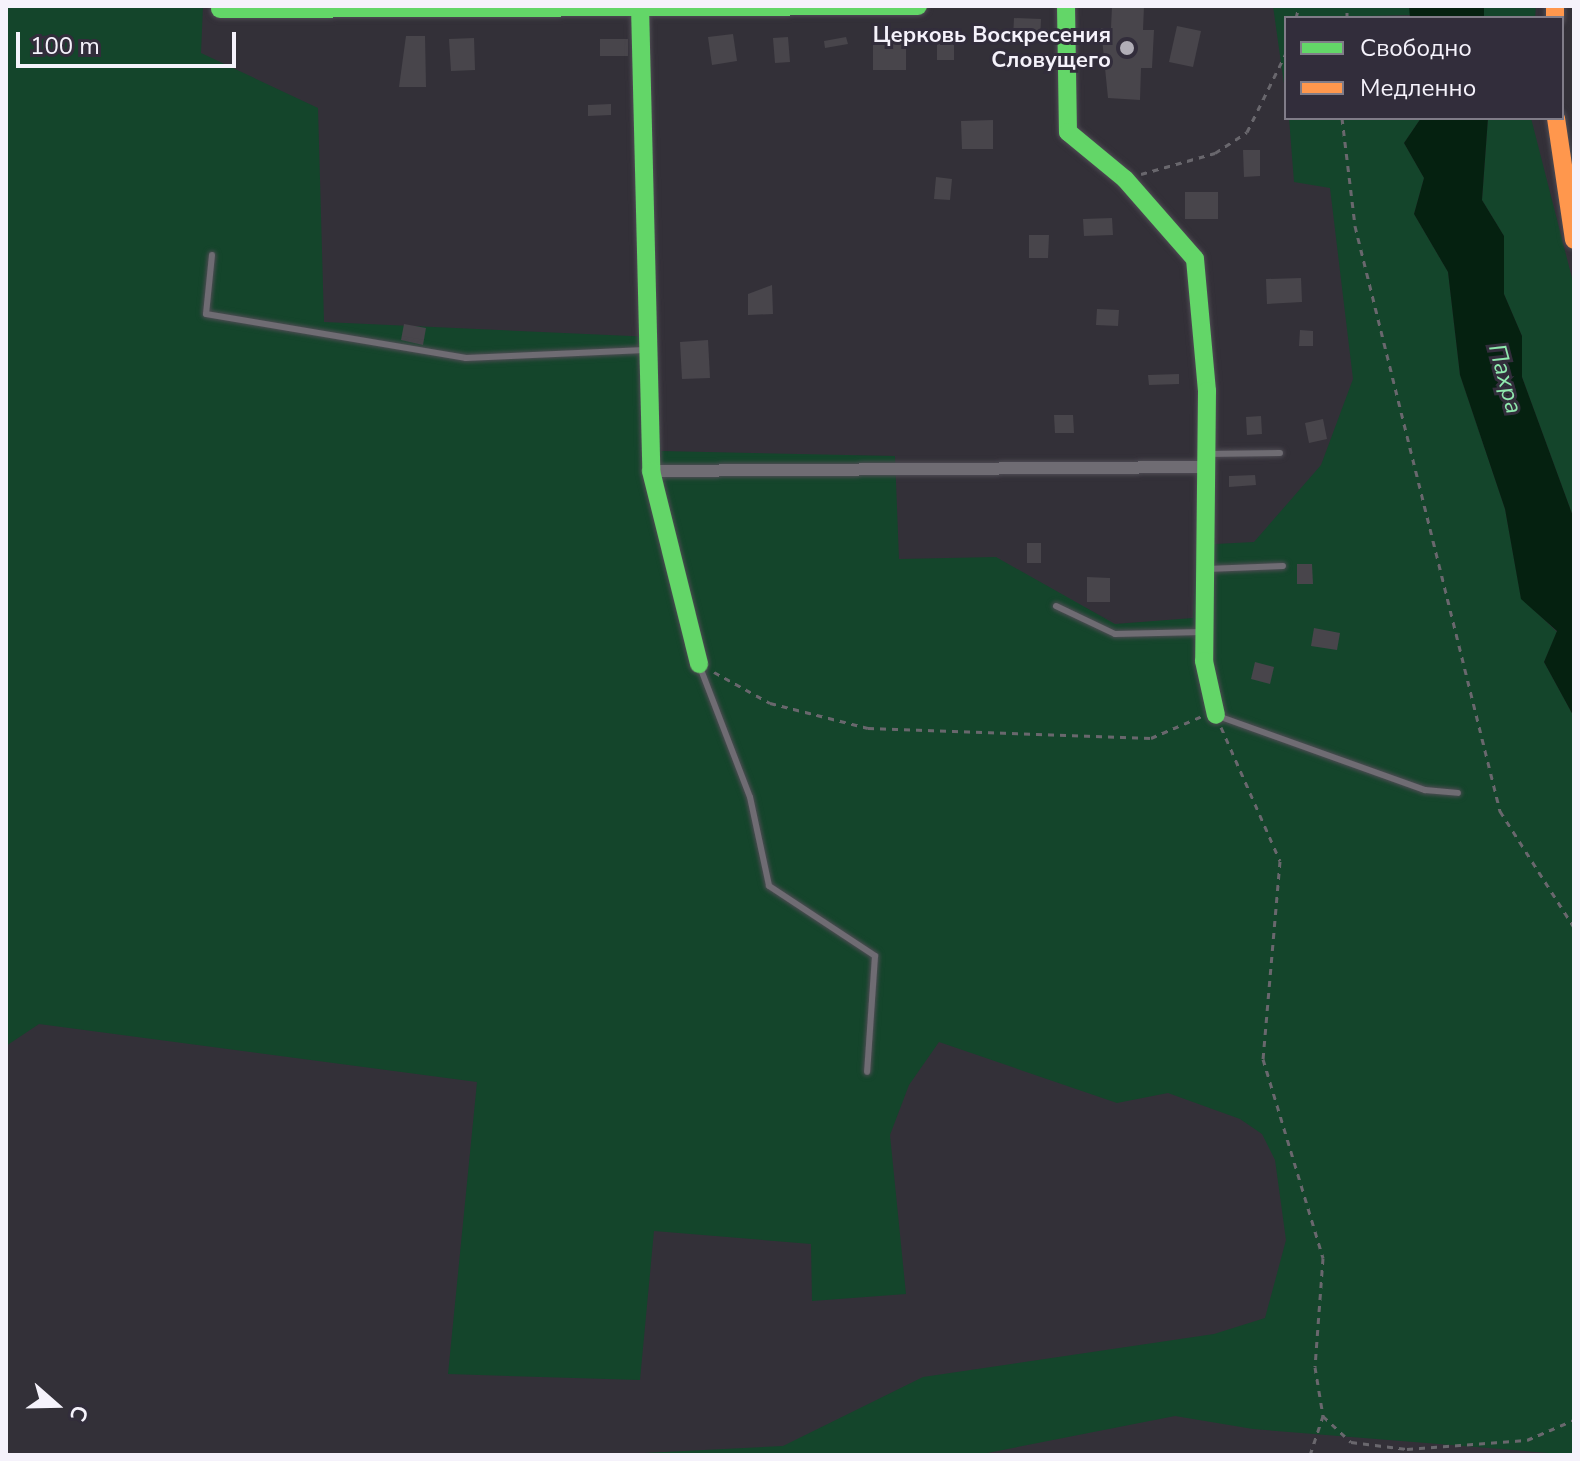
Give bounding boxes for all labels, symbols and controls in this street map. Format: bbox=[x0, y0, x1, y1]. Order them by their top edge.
scale bar bbox=[20, 16, 240, 66]
legend bbox=[1284, 16, 1564, 120]
place label: Церковь Воскресения Словущего bbox=[873, 22, 1111, 74]
text: 100 m bbox=[30, 30, 100, 62]
text: Свободно bbox=[1360, 32, 1472, 64]
marker: Церковь Воскресения Словущего bbox=[1118, 39, 1136, 57]
text: Медленно bbox=[1360, 72, 1476, 104]
water label: Пахра bbox=[1482, 341, 1528, 417]
north arrow bbox=[16, 1365, 96, 1445]
text: С bbox=[62, 1401, 95, 1425]

